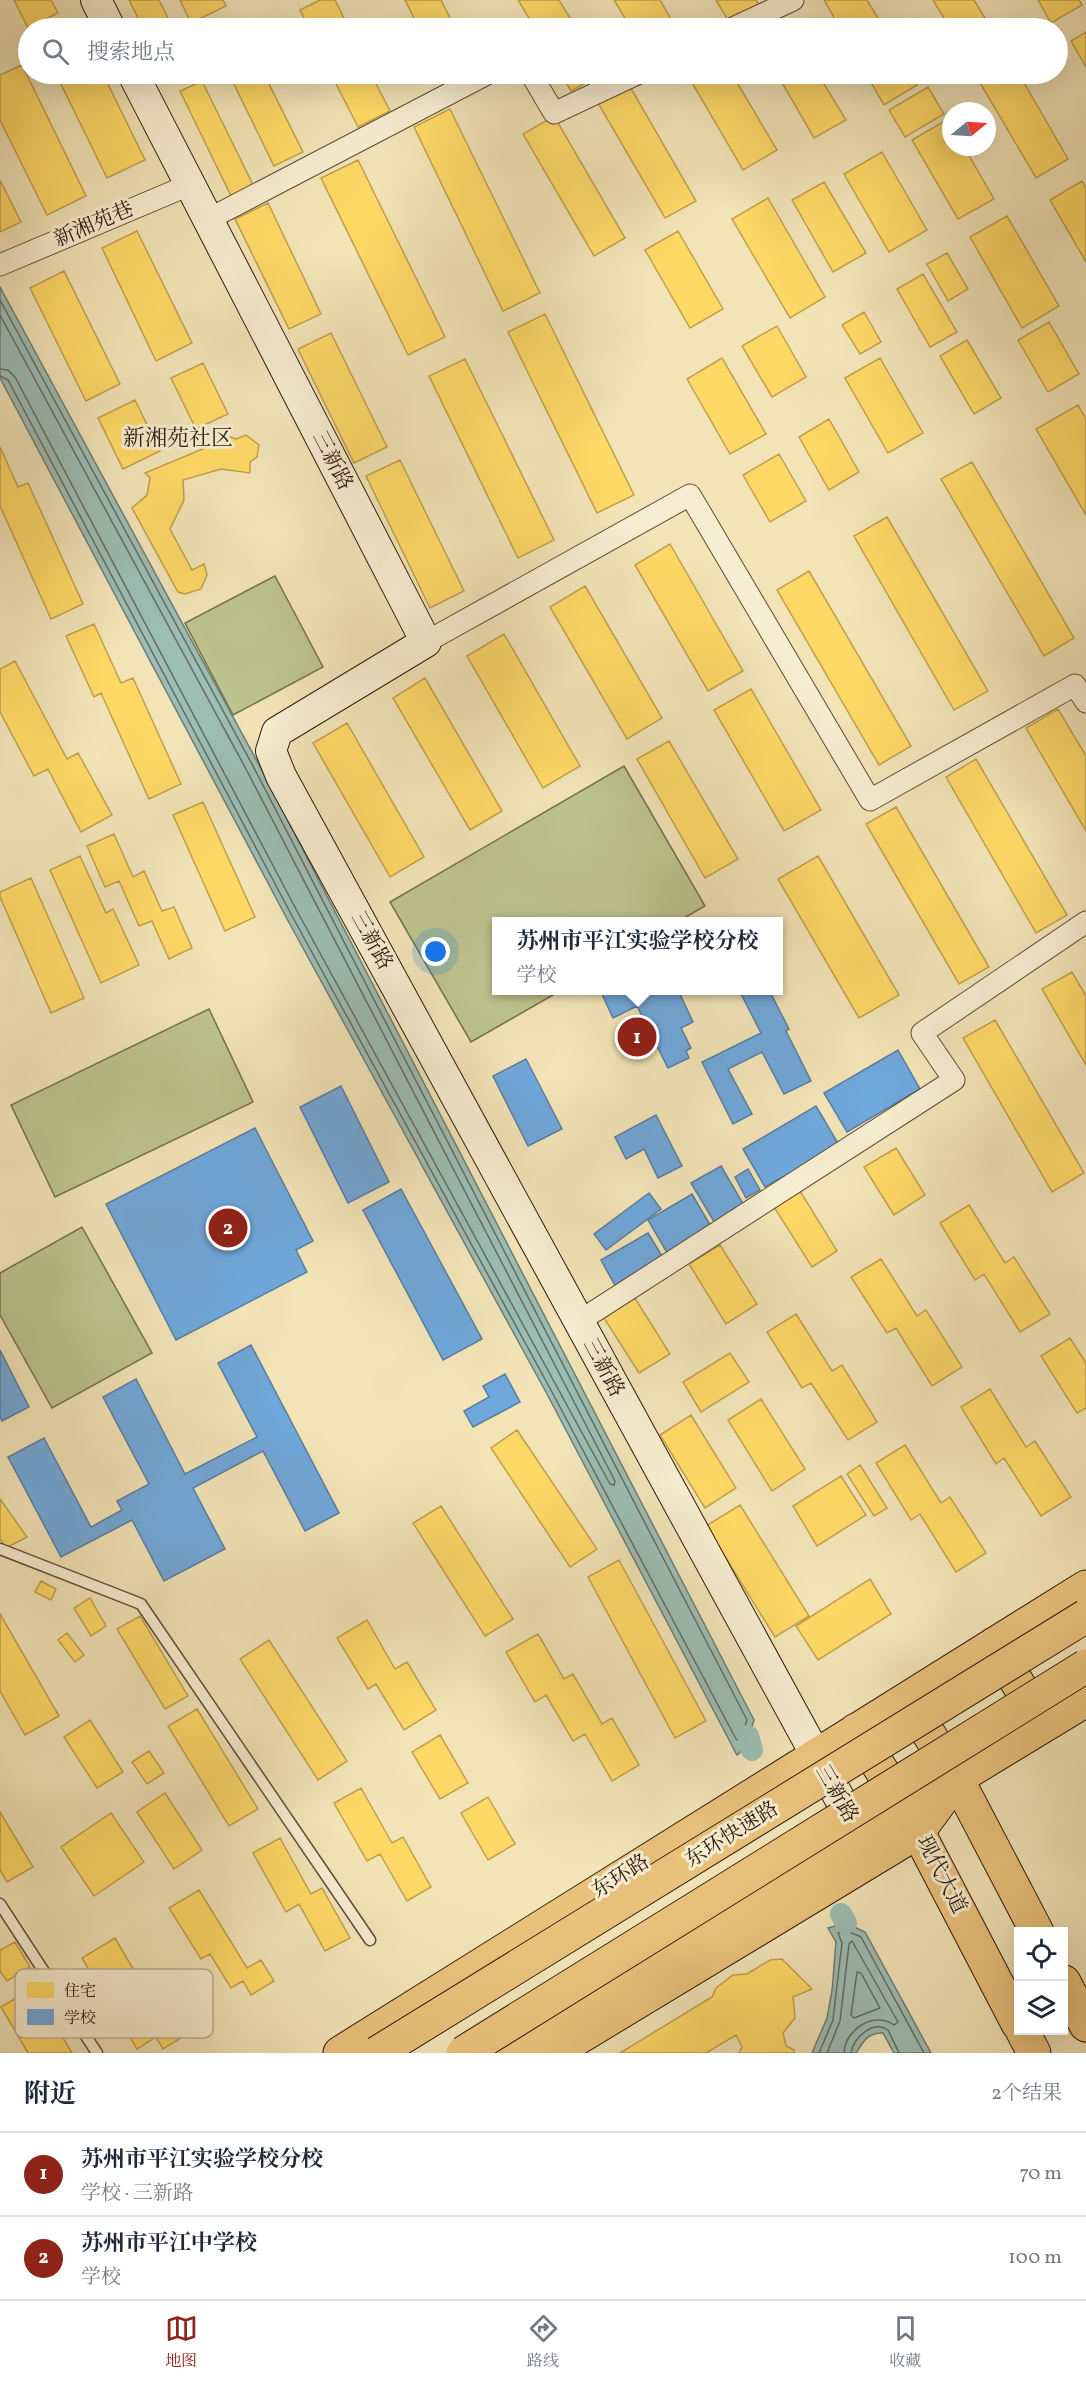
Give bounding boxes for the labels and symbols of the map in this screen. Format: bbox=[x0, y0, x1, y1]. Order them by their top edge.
north arrow bbox=[942, 102, 996, 156]
street label: 新湘苑巷 bbox=[50, 195, 138, 255]
district label: 新湘苑社区 bbox=[123, 424, 233, 455]
street label: 三新路 bbox=[305, 426, 359, 496]
street label: 三新路 bbox=[343, 906, 399, 976]
your location bbox=[421, 937, 450, 966]
pin: 1 bbox=[618, 1014, 656, 1060]
pin: 2 bbox=[208, 1206, 248, 1250]
street label: 三新路 bbox=[575, 1333, 631, 1403]
street label: 三新路 bbox=[808, 1759, 864, 1829]
street label: 东环快速路 bbox=[680, 1795, 784, 1875]
street label: 现代大道 bbox=[909, 1831, 973, 1919]
street label: 东环路 bbox=[587, 1848, 655, 1906]
legend bbox=[15, 1969, 213, 2038]
text: 住宅 bbox=[64, 1981, 96, 2003]
text: 学校 bbox=[64, 2008, 96, 2030]

